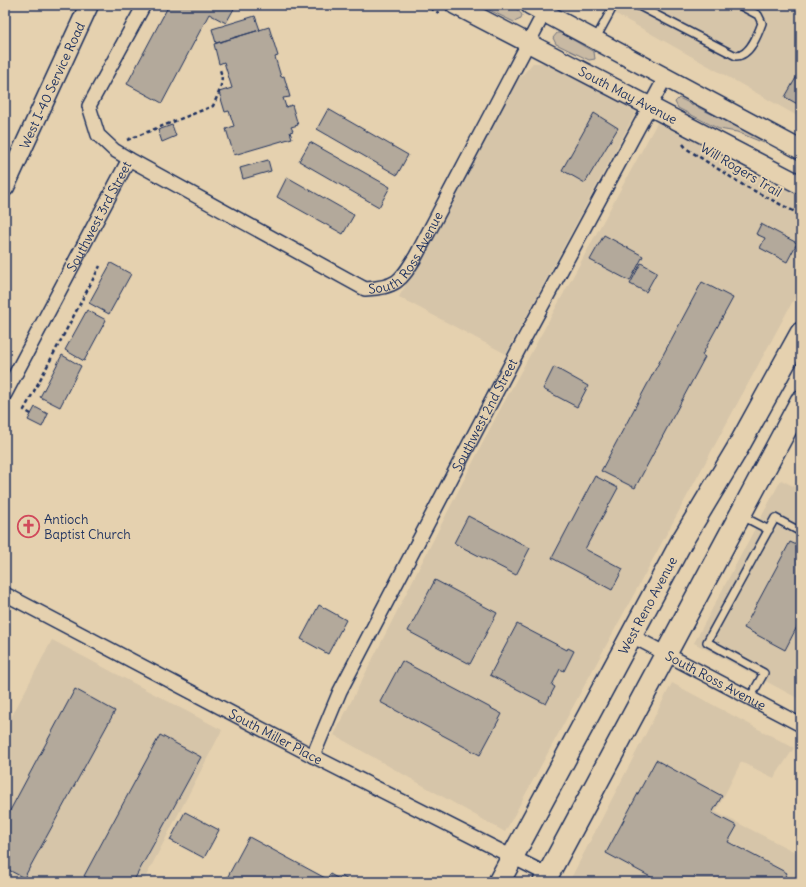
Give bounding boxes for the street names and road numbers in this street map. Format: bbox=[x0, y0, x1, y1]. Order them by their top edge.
street label: West I-40 Service Road bbox=[15, 19, 89, 151]
street label: South May Avenue bbox=[576, 62, 680, 128]
street label: Will Rogers Trail bbox=[697, 139, 785, 201]
street label: Southwest 3rd Street bbox=[63, 157, 135, 274]
street label: South Ross Avenue bbox=[367, 209, 446, 297]
street label: Southwest 2nd Street bbox=[448, 355, 521, 474]
street label: West Reno Avenue bbox=[614, 554, 681, 657]
street label: South Ross Avenue bbox=[663, 647, 769, 714]
street label: South Miller Place bbox=[226, 705, 325, 768]

